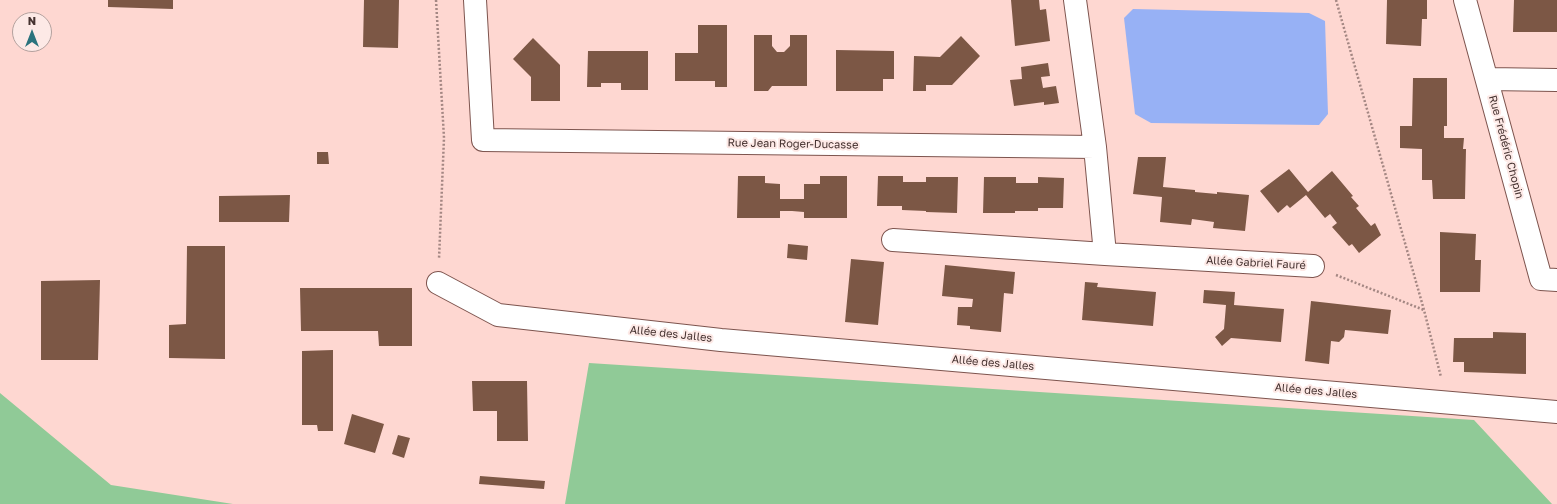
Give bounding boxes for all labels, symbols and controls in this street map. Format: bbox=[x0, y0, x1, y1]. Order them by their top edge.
north arrow bbox=[12, 12, 52, 52]
text: N bbox=[28, 14, 36, 27]
street label: Rue Frédéric Chopin bbox=[1486, 94, 1526, 200]
street label: Rue Jean Roger-Ducasse bbox=[727, 136, 859, 152]
street label: Allée Gabriel Fauré bbox=[1206, 254, 1306, 272]
street label: Allée des Jalles bbox=[629, 323, 713, 345]
street label: Allée des Jalles bbox=[951, 353, 1035, 373]
street label: Allée des Jalles bbox=[1274, 381, 1358, 401]

